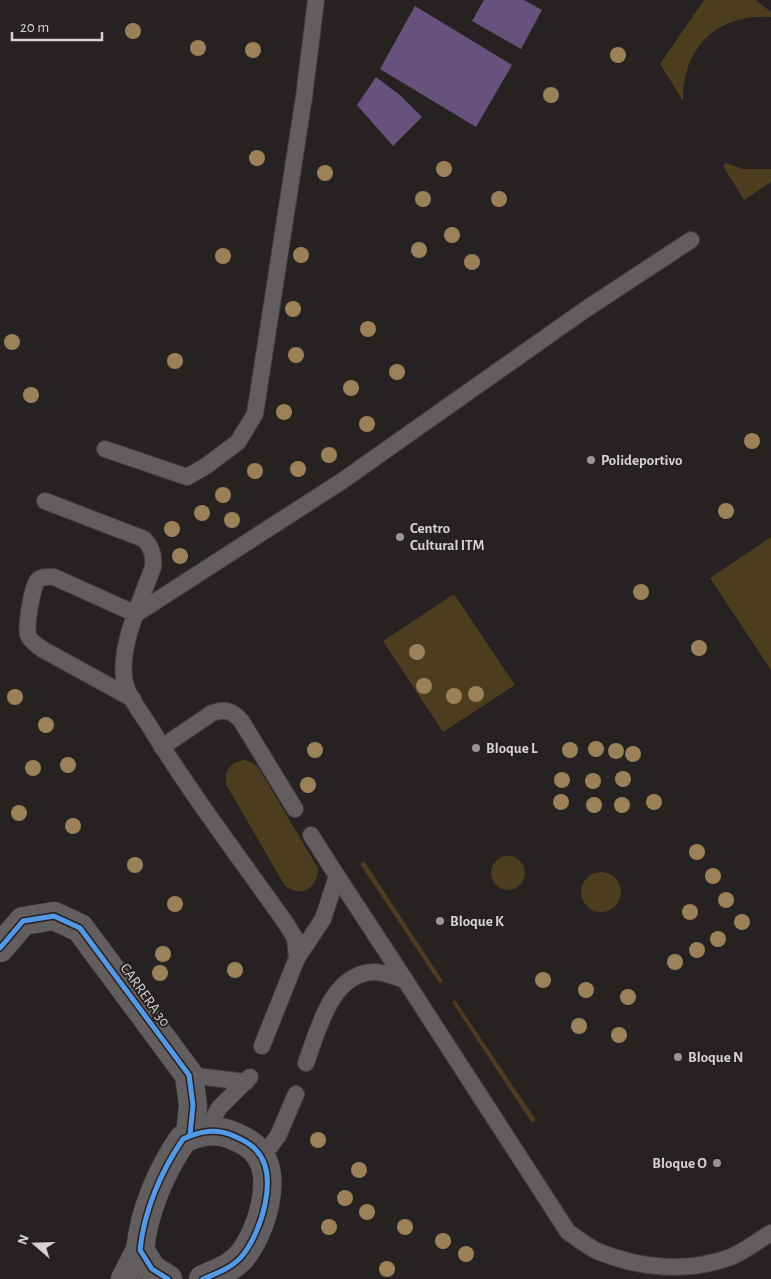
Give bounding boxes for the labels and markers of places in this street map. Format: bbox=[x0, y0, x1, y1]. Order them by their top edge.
place label: Polideportivo bbox=[601, 453, 682, 468]
marker: Polideportivo bbox=[585, 454, 597, 466]
place label: Centro Cultural ITM bbox=[410, 521, 485, 553]
marker: Centro Cultural ITM bbox=[394, 531, 406, 543]
place label: Bloque L bbox=[486, 741, 538, 756]
marker: Bloque L bbox=[470, 742, 482, 754]
place label: Bloque K bbox=[450, 914, 504, 929]
marker: Bloque K bbox=[434, 915, 446, 927]
place label: Bloque N bbox=[688, 1050, 743, 1065]
marker: Bloque N bbox=[672, 1051, 684, 1063]
place label: Bloque O bbox=[652, 1156, 707, 1171]
marker: Bloque O bbox=[711, 1157, 723, 1169]

